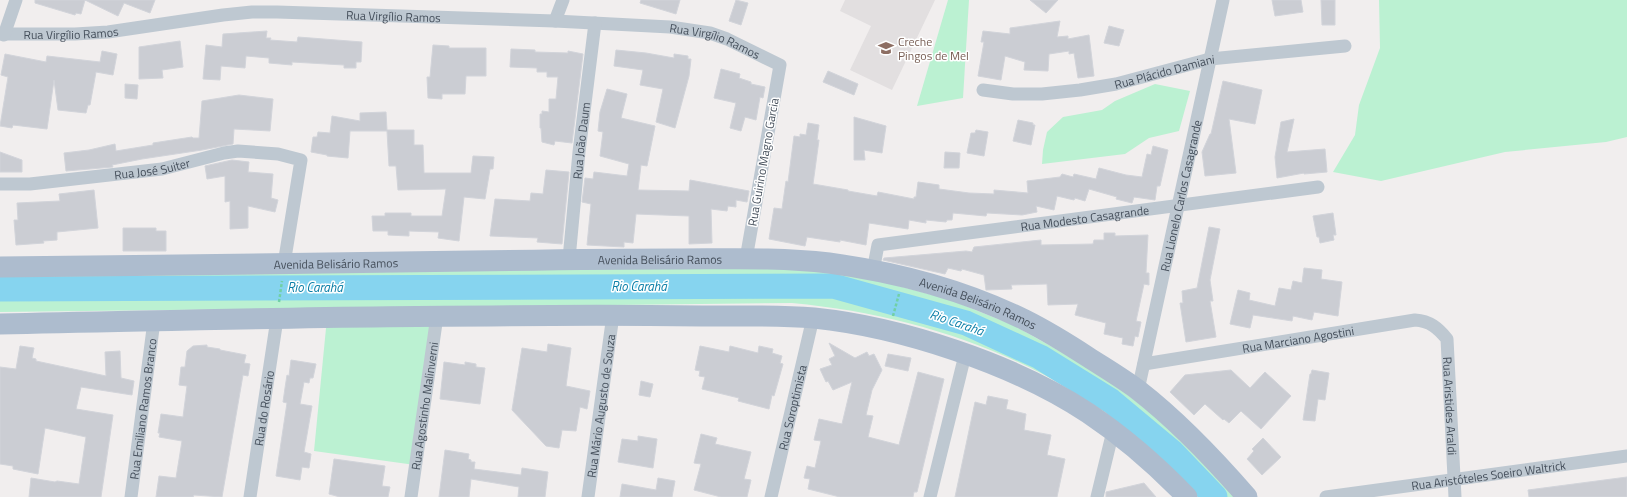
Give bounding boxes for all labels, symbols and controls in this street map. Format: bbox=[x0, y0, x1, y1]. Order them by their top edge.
street label: Rua Virgílio Ramos bbox=[346, 5, 442, 27]
street label: Rua Virgílio Ramos bbox=[668, 18, 764, 64]
street label: Rua Virgílio Ramos bbox=[24, 21, 120, 44]
place label: Creche Pingos de Mel bbox=[898, 32, 969, 65]
school or university icon: Creche Pingos de Mel bbox=[877, 39, 895, 57]
street label: Rua Plácido Damiani bbox=[1112, 49, 1215, 94]
street label: Rua Guirino Magno Garcia bbox=[742, 96, 784, 228]
street label: Rua João Daum bbox=[567, 101, 595, 180]
street label: Rua Lionelo Carlos Casagrande bbox=[1155, 118, 1206, 273]
street label: Rua José Suiter bbox=[113, 153, 192, 184]
street label: Rua Modesto Casagrande bbox=[1019, 200, 1150, 236]
street label: Avenida Belisário Ramos bbox=[598, 249, 723, 269]
street label: Avenida Belisário Ramos bbox=[274, 253, 399, 273]
street label: Avenida Belisário Ramos bbox=[917, 272, 1041, 334]
water label: Rio Carahá bbox=[611, 276, 668, 296]
water label: Rio Carahá bbox=[287, 277, 344, 297]
water label: Rio Carahá bbox=[927, 303, 988, 341]
street label: Rua Marciano Agostini bbox=[1241, 321, 1355, 357]
street label: Rua Mário Augusto de Souza bbox=[581, 333, 620, 479]
street label: Rua Emiliano Ramos Branco bbox=[124, 337, 161, 480]
street label: Rua Agostinho Malinverni bbox=[405, 341, 443, 471]
street label: Rua Aristides Araldi bbox=[1438, 356, 1462, 456]
street label: Rua Soroptimista bbox=[773, 363, 811, 452]
street label: Rua do Rosário bbox=[248, 369, 279, 447]
street label: Rua Aristóteles Soeiro Waltrick bbox=[1410, 455, 1567, 495]

